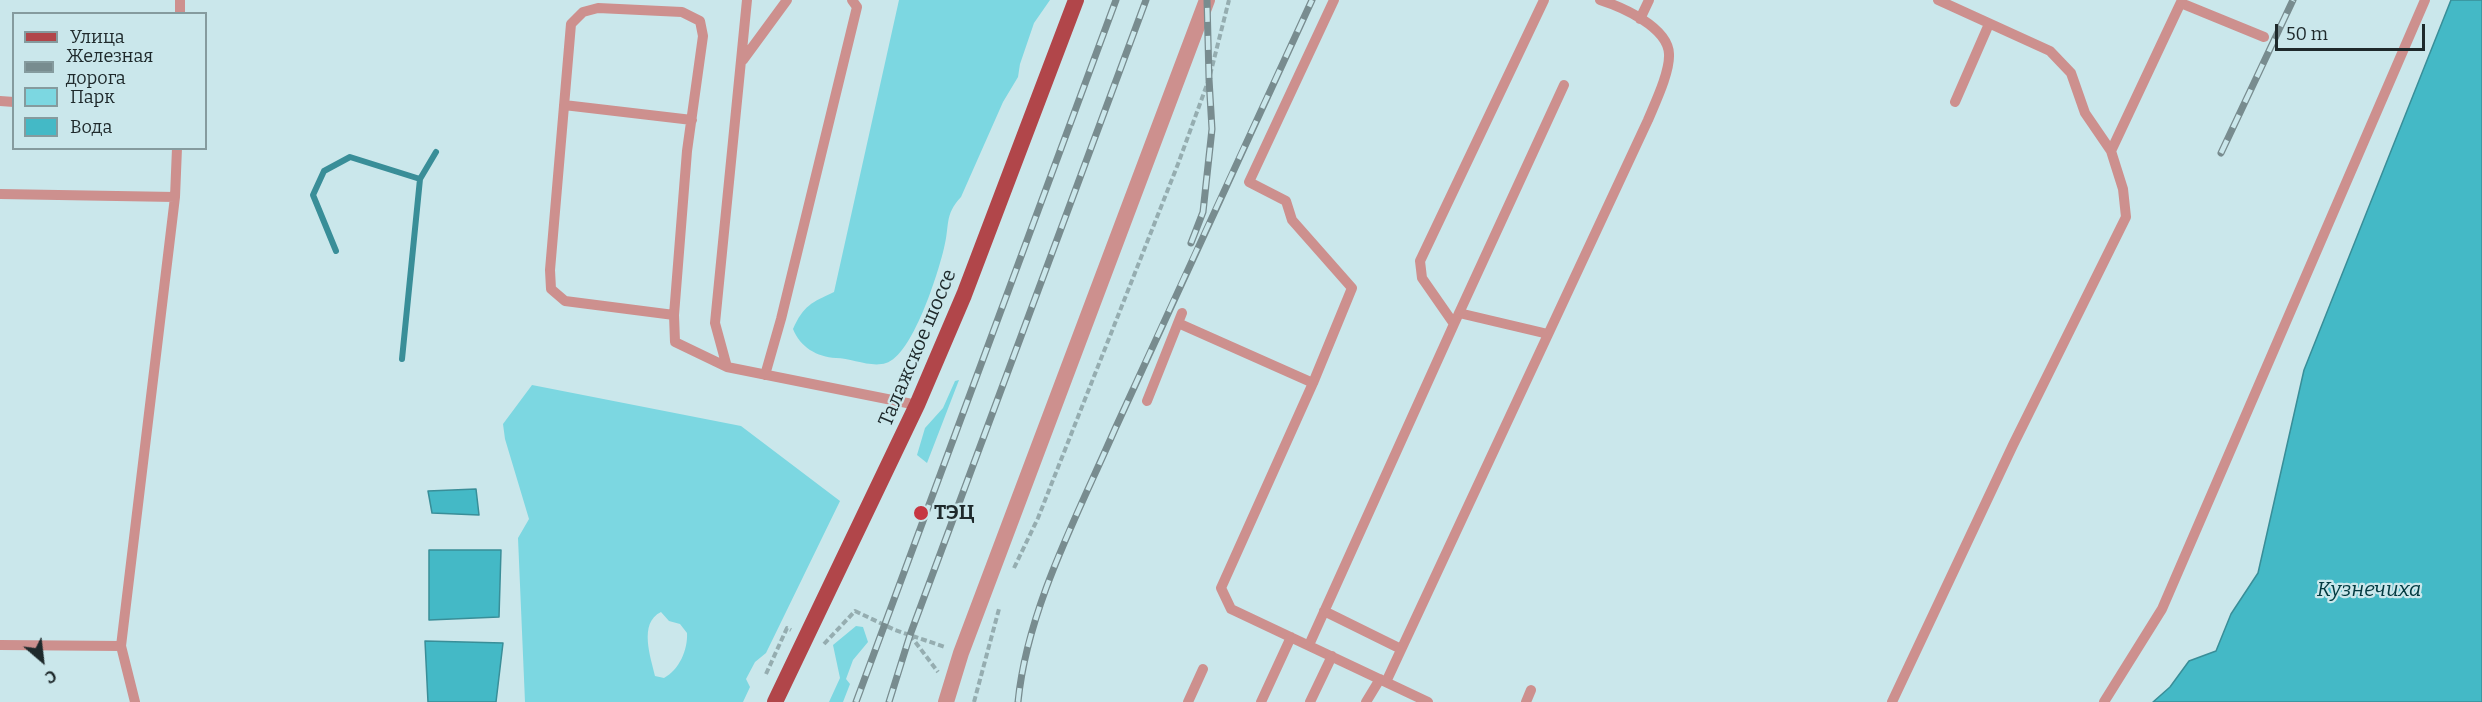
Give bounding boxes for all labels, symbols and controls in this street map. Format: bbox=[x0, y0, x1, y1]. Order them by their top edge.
legend bbox=[12, 12, 207, 150]
scale bar bbox=[2278, 12, 2428, 50]
text: 50 m bbox=[2286, 23, 2328, 45]
text: Улица bbox=[70, 26, 125, 48]
text: Железная дорога bbox=[66, 45, 153, 89]
text: Парк bbox=[70, 86, 115, 108]
text: Вода bbox=[70, 116, 112, 138]
street label: Талажское шоссе bbox=[874, 266, 962, 430]
place label: ТЭЦ bbox=[934, 501, 974, 525]
marker: ТЭЦ bbox=[912, 504, 930, 522]
water label: Кузнечиха bbox=[2317, 577, 2421, 603]
north arrow bbox=[12, 630, 72, 690]
text: С bbox=[42, 666, 60, 687]

